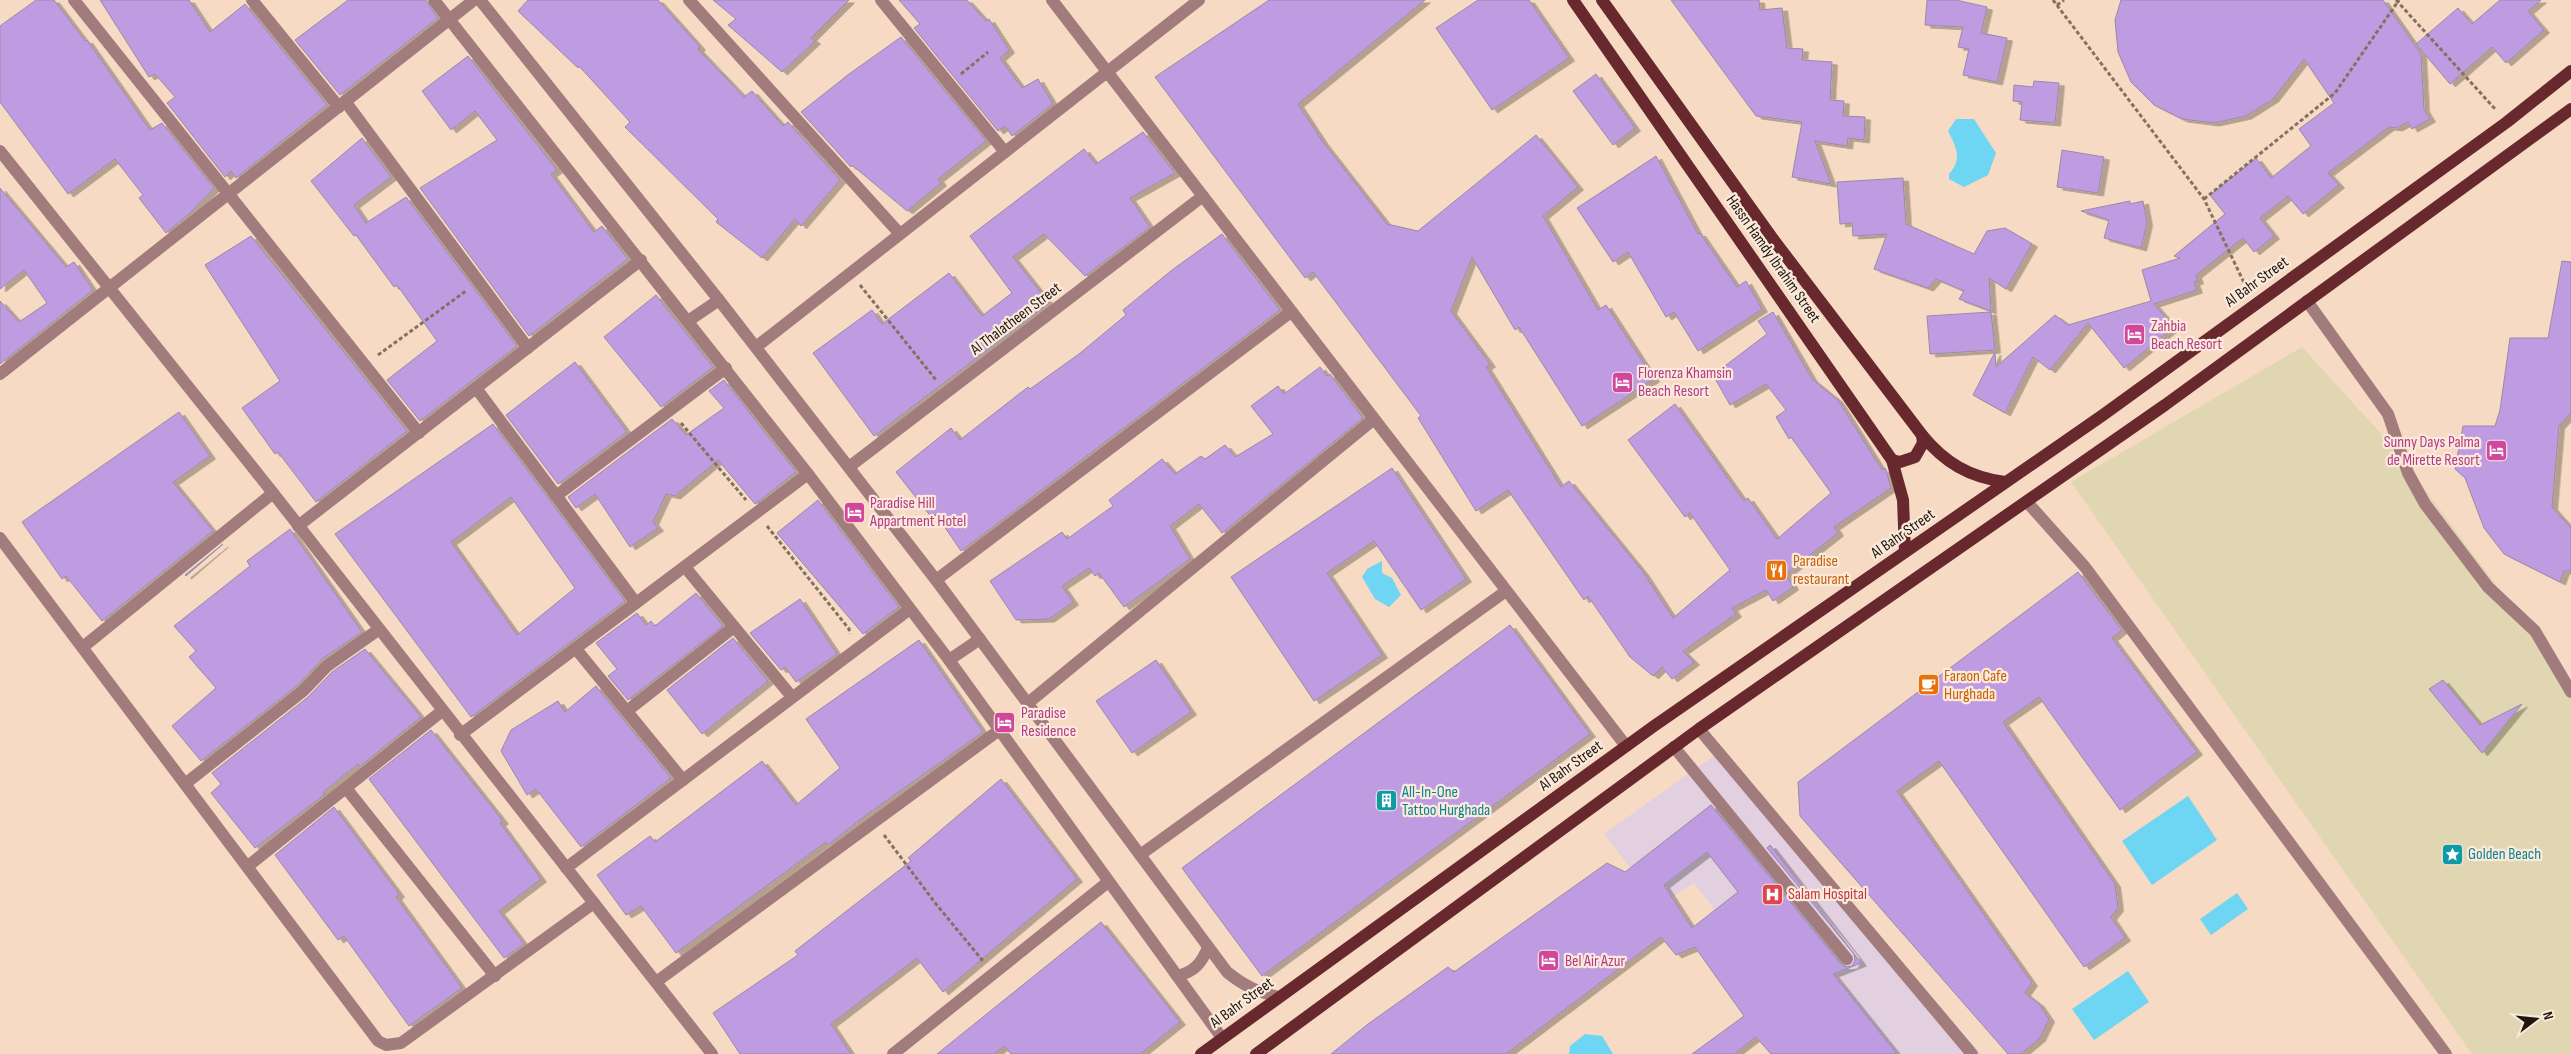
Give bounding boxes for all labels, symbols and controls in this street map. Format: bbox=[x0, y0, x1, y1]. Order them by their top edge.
street label: Hassn Hamdy Ibrahim Street bbox=[1722, 191, 1824, 327]
street label: Al Bahr Street bbox=[2221, 253, 2292, 312]
street label: Al Thalatheen Street bbox=[966, 279, 1065, 360]
place label: Zahbia Beach Resort bbox=[2151, 317, 2222, 354]
hotel icon: Zahbia Beach Resort bbox=[2123, 323, 2147, 347]
place label: Florenza Khamsin Beach Resort bbox=[1638, 364, 1732, 401]
hotel icon: Florenza Khamsin Beach Resort bbox=[1610, 370, 1634, 394]
place label: Sunny Days Palma de Mirette Resort bbox=[2384, 433, 2480, 470]
hotel icon: Sunny Days Palma de Mirette Resort bbox=[2484, 439, 2508, 463]
place label: Paradise Hill Appartment Hotel bbox=[869, 494, 966, 531]
hotel icon: Paradise Hill Appartment Hotel bbox=[842, 500, 866, 524]
street label: Al Bahr Street bbox=[1867, 505, 1939, 563]
place label: Paradise restaurant bbox=[1793, 552, 1850, 589]
restaurant icon: Paradise restaurant bbox=[1765, 558, 1789, 582]
place label: Faraon Cafe Hurghada bbox=[1944, 667, 2007, 704]
cafe icon: Faraon Cafe Hurghada bbox=[1916, 673, 1940, 697]
place label: Paradise Residence bbox=[1021, 704, 1076, 741]
hotel icon: Paradise Residence bbox=[993, 710, 1017, 734]
street label: Al Bahr Street bbox=[1535, 737, 1606, 796]
place label: All-In-One Tattoo Hurghada bbox=[1401, 783, 1490, 820]
building icon: All-In-One Tattoo Hurghada bbox=[1374, 789, 1398, 813]
place icon: Golden Beach bbox=[2440, 842, 2464, 866]
place label: Golden Beach bbox=[2468, 845, 2541, 864]
hospital icon: Salam Hospital bbox=[1760, 882, 1784, 906]
place label: Salam Hospital bbox=[1788, 885, 1867, 904]
hotel icon: Bel Air Azur bbox=[1537, 949, 1561, 973]
place label: Bel Air Azur bbox=[1565, 952, 1625, 971]
street label: Al Bahr Street bbox=[1206, 974, 1277, 1033]
north arrow bbox=[2511, 994, 2561, 1044]
text: N bbox=[2539, 1010, 2557, 1021]

